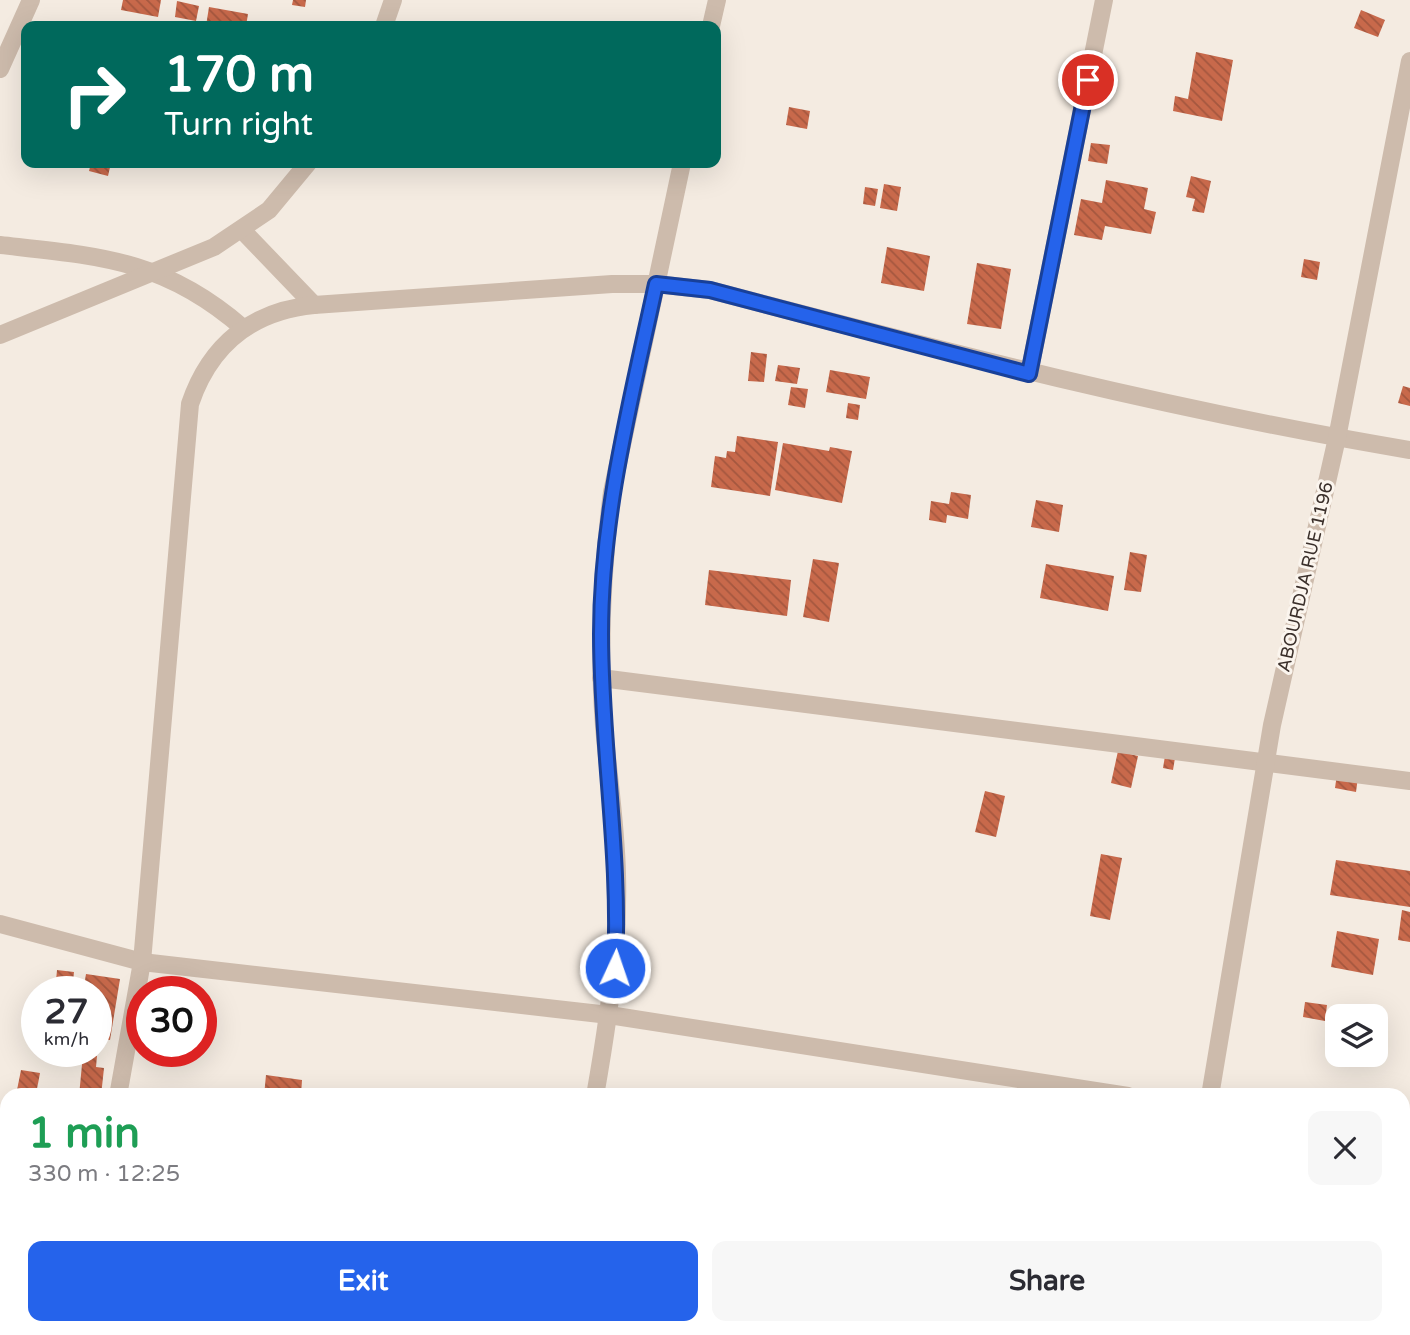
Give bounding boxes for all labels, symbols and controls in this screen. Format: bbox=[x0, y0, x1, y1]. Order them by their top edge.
text: 170 m bbox=[164, 46, 314, 105]
icon: right bbox=[49, 49, 140, 140]
pin bbox=[1058, 50, 1118, 110]
icon: arrive bbox=[1069, 61, 1107, 99]
text: Turn right bbox=[164, 106, 313, 144]
street label: ABOURDJA RUE 1196 bbox=[1272, 480, 1338, 674]
position arrow bbox=[578, 931, 652, 1005]
speed limit sign: 30 bbox=[126, 976, 217, 1067]
text: 27 bbox=[45, 991, 88, 1033]
map controls bbox=[1325, 1004, 1388, 1067]
button: layers bbox=[1325, 1004, 1388, 1067]
text: km/h bbox=[44, 1028, 89, 1050]
text: 1 min bbox=[28, 1108, 140, 1159]
button: close bbox=[1308, 1111, 1382, 1185]
text: 330 m · 12:25 bbox=[28, 1160, 180, 1188]
button: Exit bbox=[28, 1241, 698, 1321]
button: Share bbox=[712, 1241, 1382, 1321]

